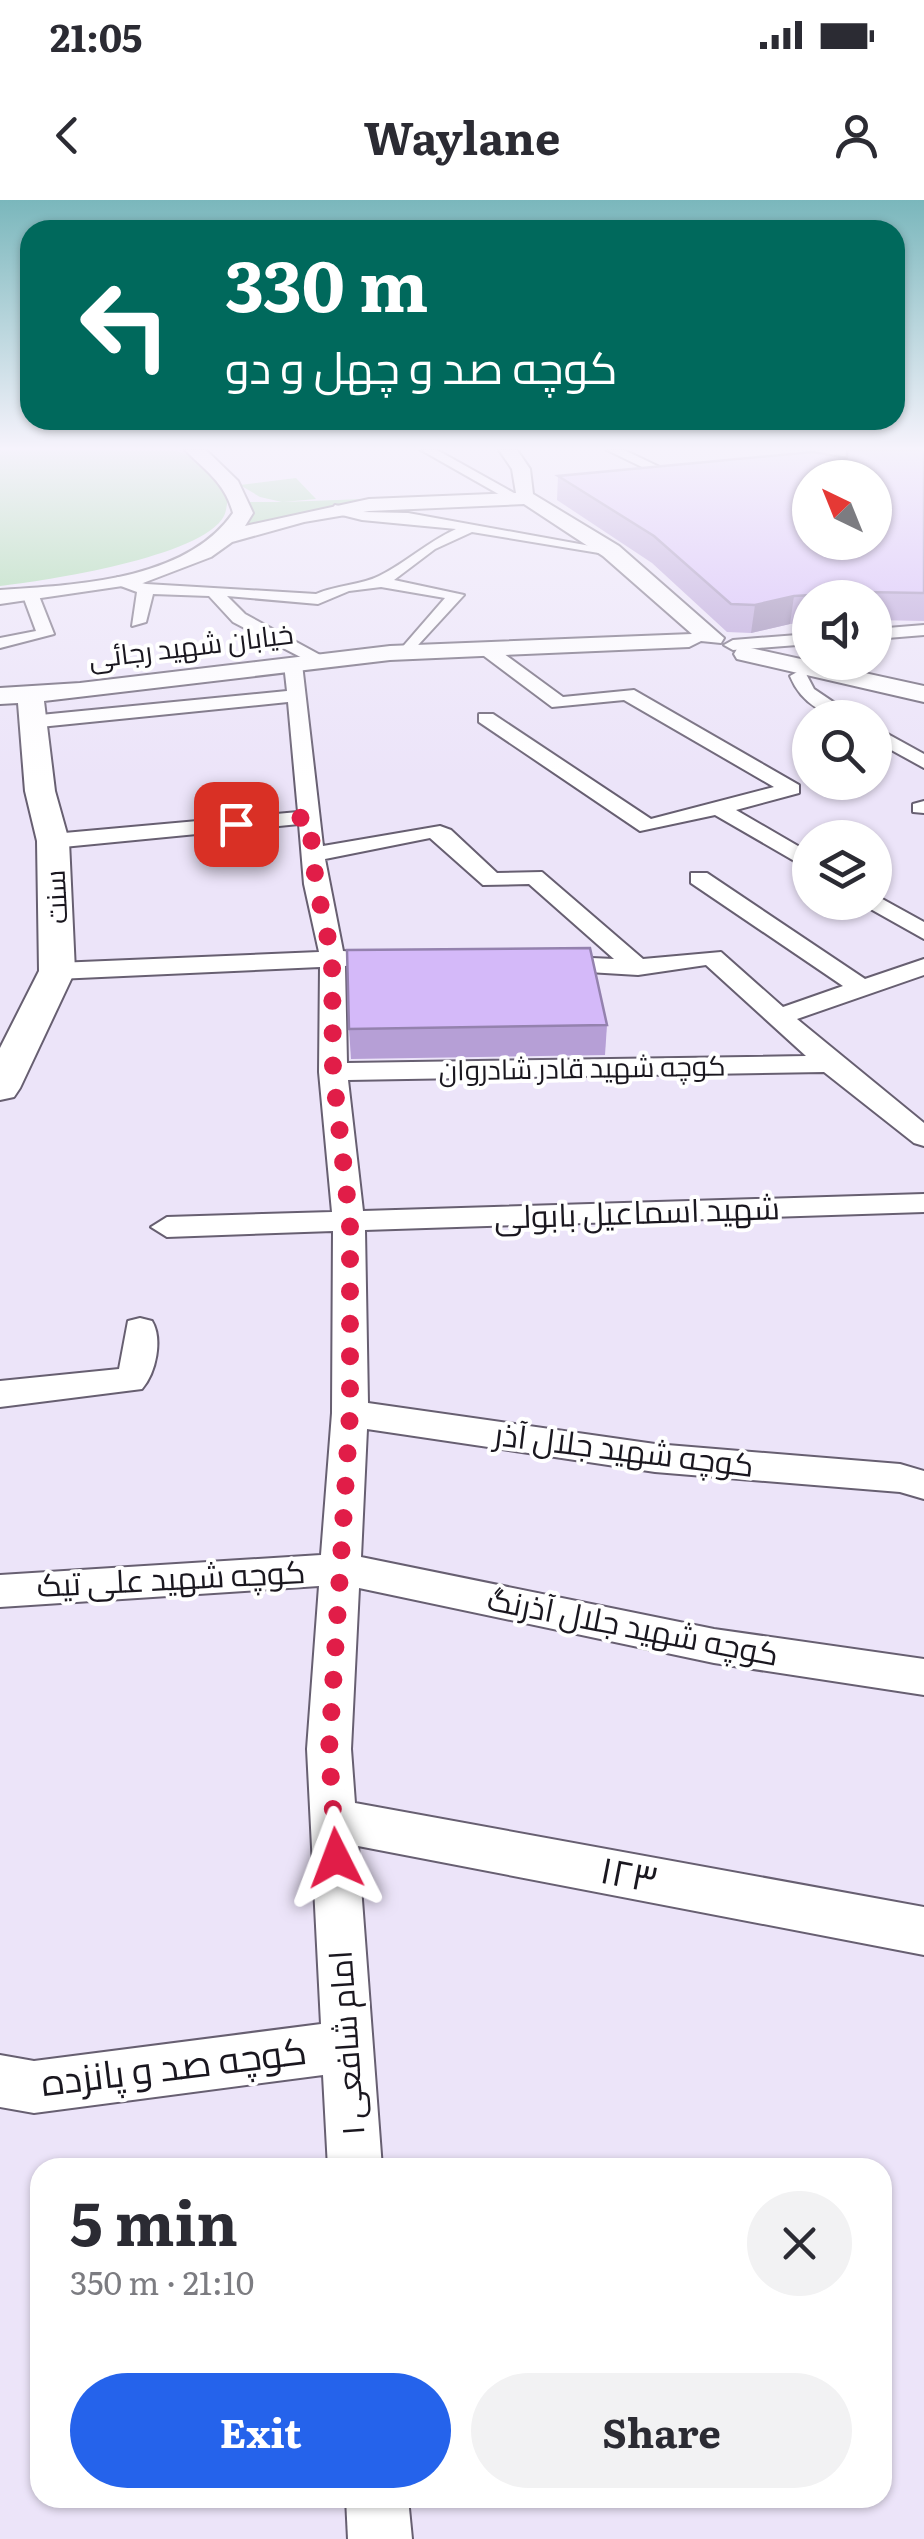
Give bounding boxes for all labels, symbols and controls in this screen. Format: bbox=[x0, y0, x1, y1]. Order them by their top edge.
text: 21:05 bbox=[50, 7, 143, 64]
text: Waylane bbox=[364, 102, 560, 169]
icon: back bbox=[40, 108, 95, 163]
icon: person bbox=[829, 108, 884, 163]
text: 330 m bbox=[225, 230, 429, 334]
icon: left bbox=[60, 260, 190, 390]
text: کوچه صد و چهل و دو bbox=[225, 331, 618, 398]
north arrow bbox=[792, 460, 892, 560]
map controls bbox=[792, 460, 892, 920]
button: sound bbox=[792, 580, 892, 680]
street label: خیابان شهید رجائی bbox=[86, 611, 295, 677]
button: search bbox=[792, 700, 892, 800]
pin bbox=[194, 782, 279, 867]
icon: arrive bbox=[209, 797, 264, 852]
button: layers bbox=[792, 820, 892, 920]
street label: سنت bbox=[32, 869, 76, 925]
street label: کوچه شهید قادر شادروان bbox=[438, 1042, 726, 1090]
street label: شهید اسماعیل بابولی bbox=[493, 1181, 781, 1239]
street label: کوچه شهید جلال آذر bbox=[490, 1407, 757, 1487]
street label: کوچه شهید علی تیک bbox=[35, 1545, 307, 1607]
street label: کوچه شهید جلال آذرنگ bbox=[484, 1572, 783, 1676]
position arrow bbox=[284, 1806, 388, 1910]
street label: ۱۲۳ bbox=[596, 1838, 663, 1905]
street label: امام شافعی ۱ bbox=[314, 1949, 375, 2137]
street label: کوچه صد و پانزده bbox=[37, 2019, 310, 2108]
text: 5 min bbox=[70, 2175, 238, 2264]
button: close bbox=[747, 2191, 852, 2296]
text: 350 m · 21:10 bbox=[70, 2257, 254, 2305]
button: Exit bbox=[70, 2373, 451, 2488]
button: Share bbox=[471, 2373, 852, 2488]

